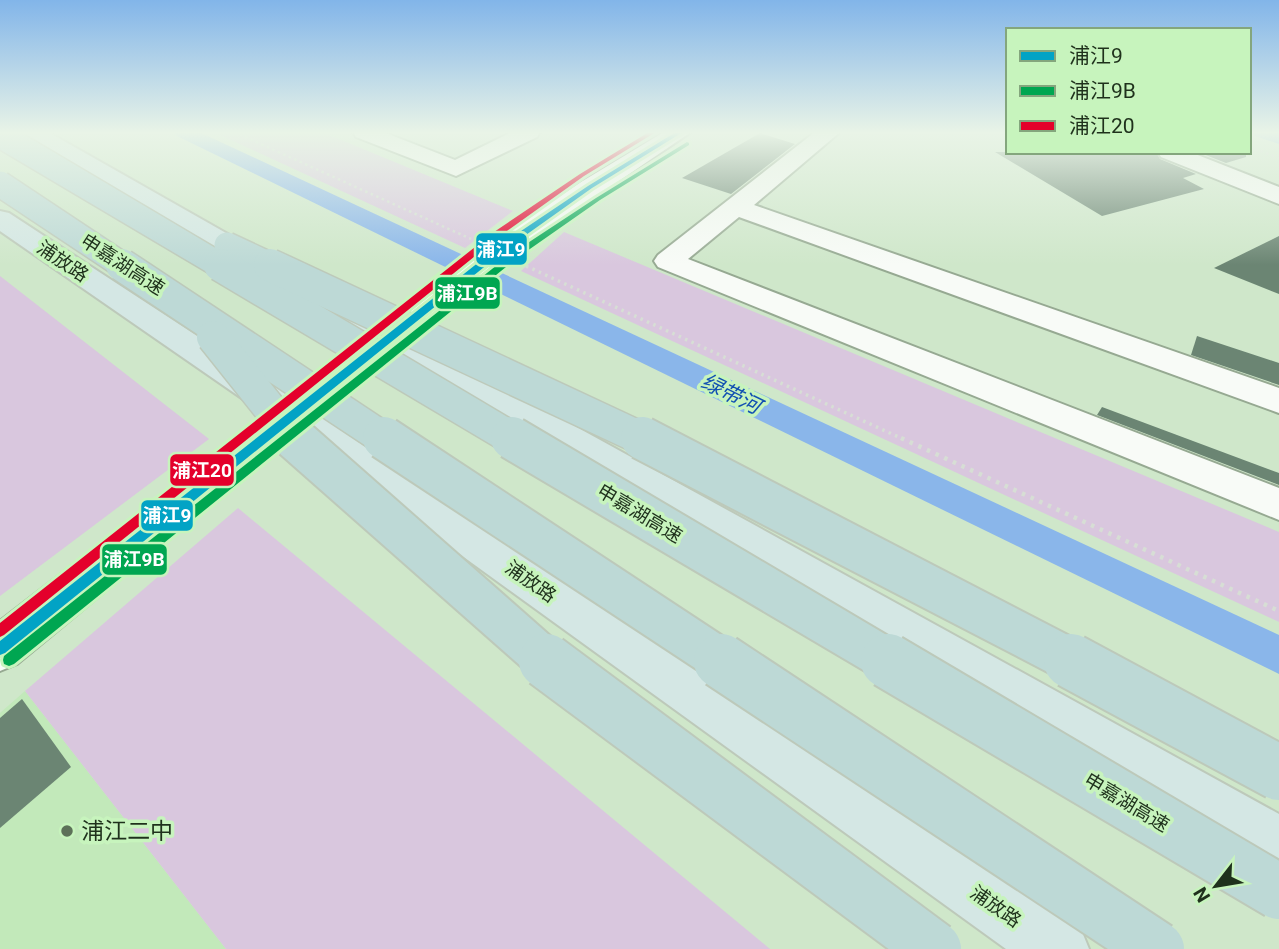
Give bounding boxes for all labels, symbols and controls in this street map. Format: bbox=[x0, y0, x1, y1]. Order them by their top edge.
legend bbox=[1006, 28, 1251, 154]
text: 浦江9 bbox=[1069, 44, 1123, 68]
text: 浦江9B bbox=[1069, 79, 1136, 103]
text: 浦江20 bbox=[1069, 114, 1135, 138]
street label: 申嘉湖高速 bbox=[77, 229, 169, 300]
line badge: 浦江9 bbox=[475, 232, 528, 266]
street label: 浦放路 bbox=[33, 236, 93, 287]
text: 浦江9 bbox=[477, 238, 525, 261]
line badge: 浦江9B bbox=[434, 276, 501, 310]
text: 浦江9B bbox=[436, 282, 498, 305]
water label: 绿带河 bbox=[697, 369, 768, 420]
line badge: 浦江20 bbox=[169, 453, 235, 487]
text: 浦江20 bbox=[172, 459, 232, 482]
street label: 申嘉湖高速 bbox=[593, 479, 686, 548]
line badge: 浦江9 bbox=[140, 499, 194, 532]
text: 浦江9 bbox=[143, 504, 191, 527]
line badge: 浦江9B bbox=[101, 543, 168, 576]
text: 浦江9B bbox=[103, 548, 165, 571]
street label: 浦放路 bbox=[501, 556, 561, 607]
street label: 申嘉湖高速 bbox=[1080, 768, 1173, 837]
place label: 浦江二中 bbox=[81, 818, 173, 845]
marker: 浦江二中 bbox=[59, 823, 75, 839]
north arrow bbox=[1181, 851, 1251, 921]
street label: 浦放路 bbox=[966, 881, 1026, 932]
text: N bbox=[1189, 883, 1215, 906]

